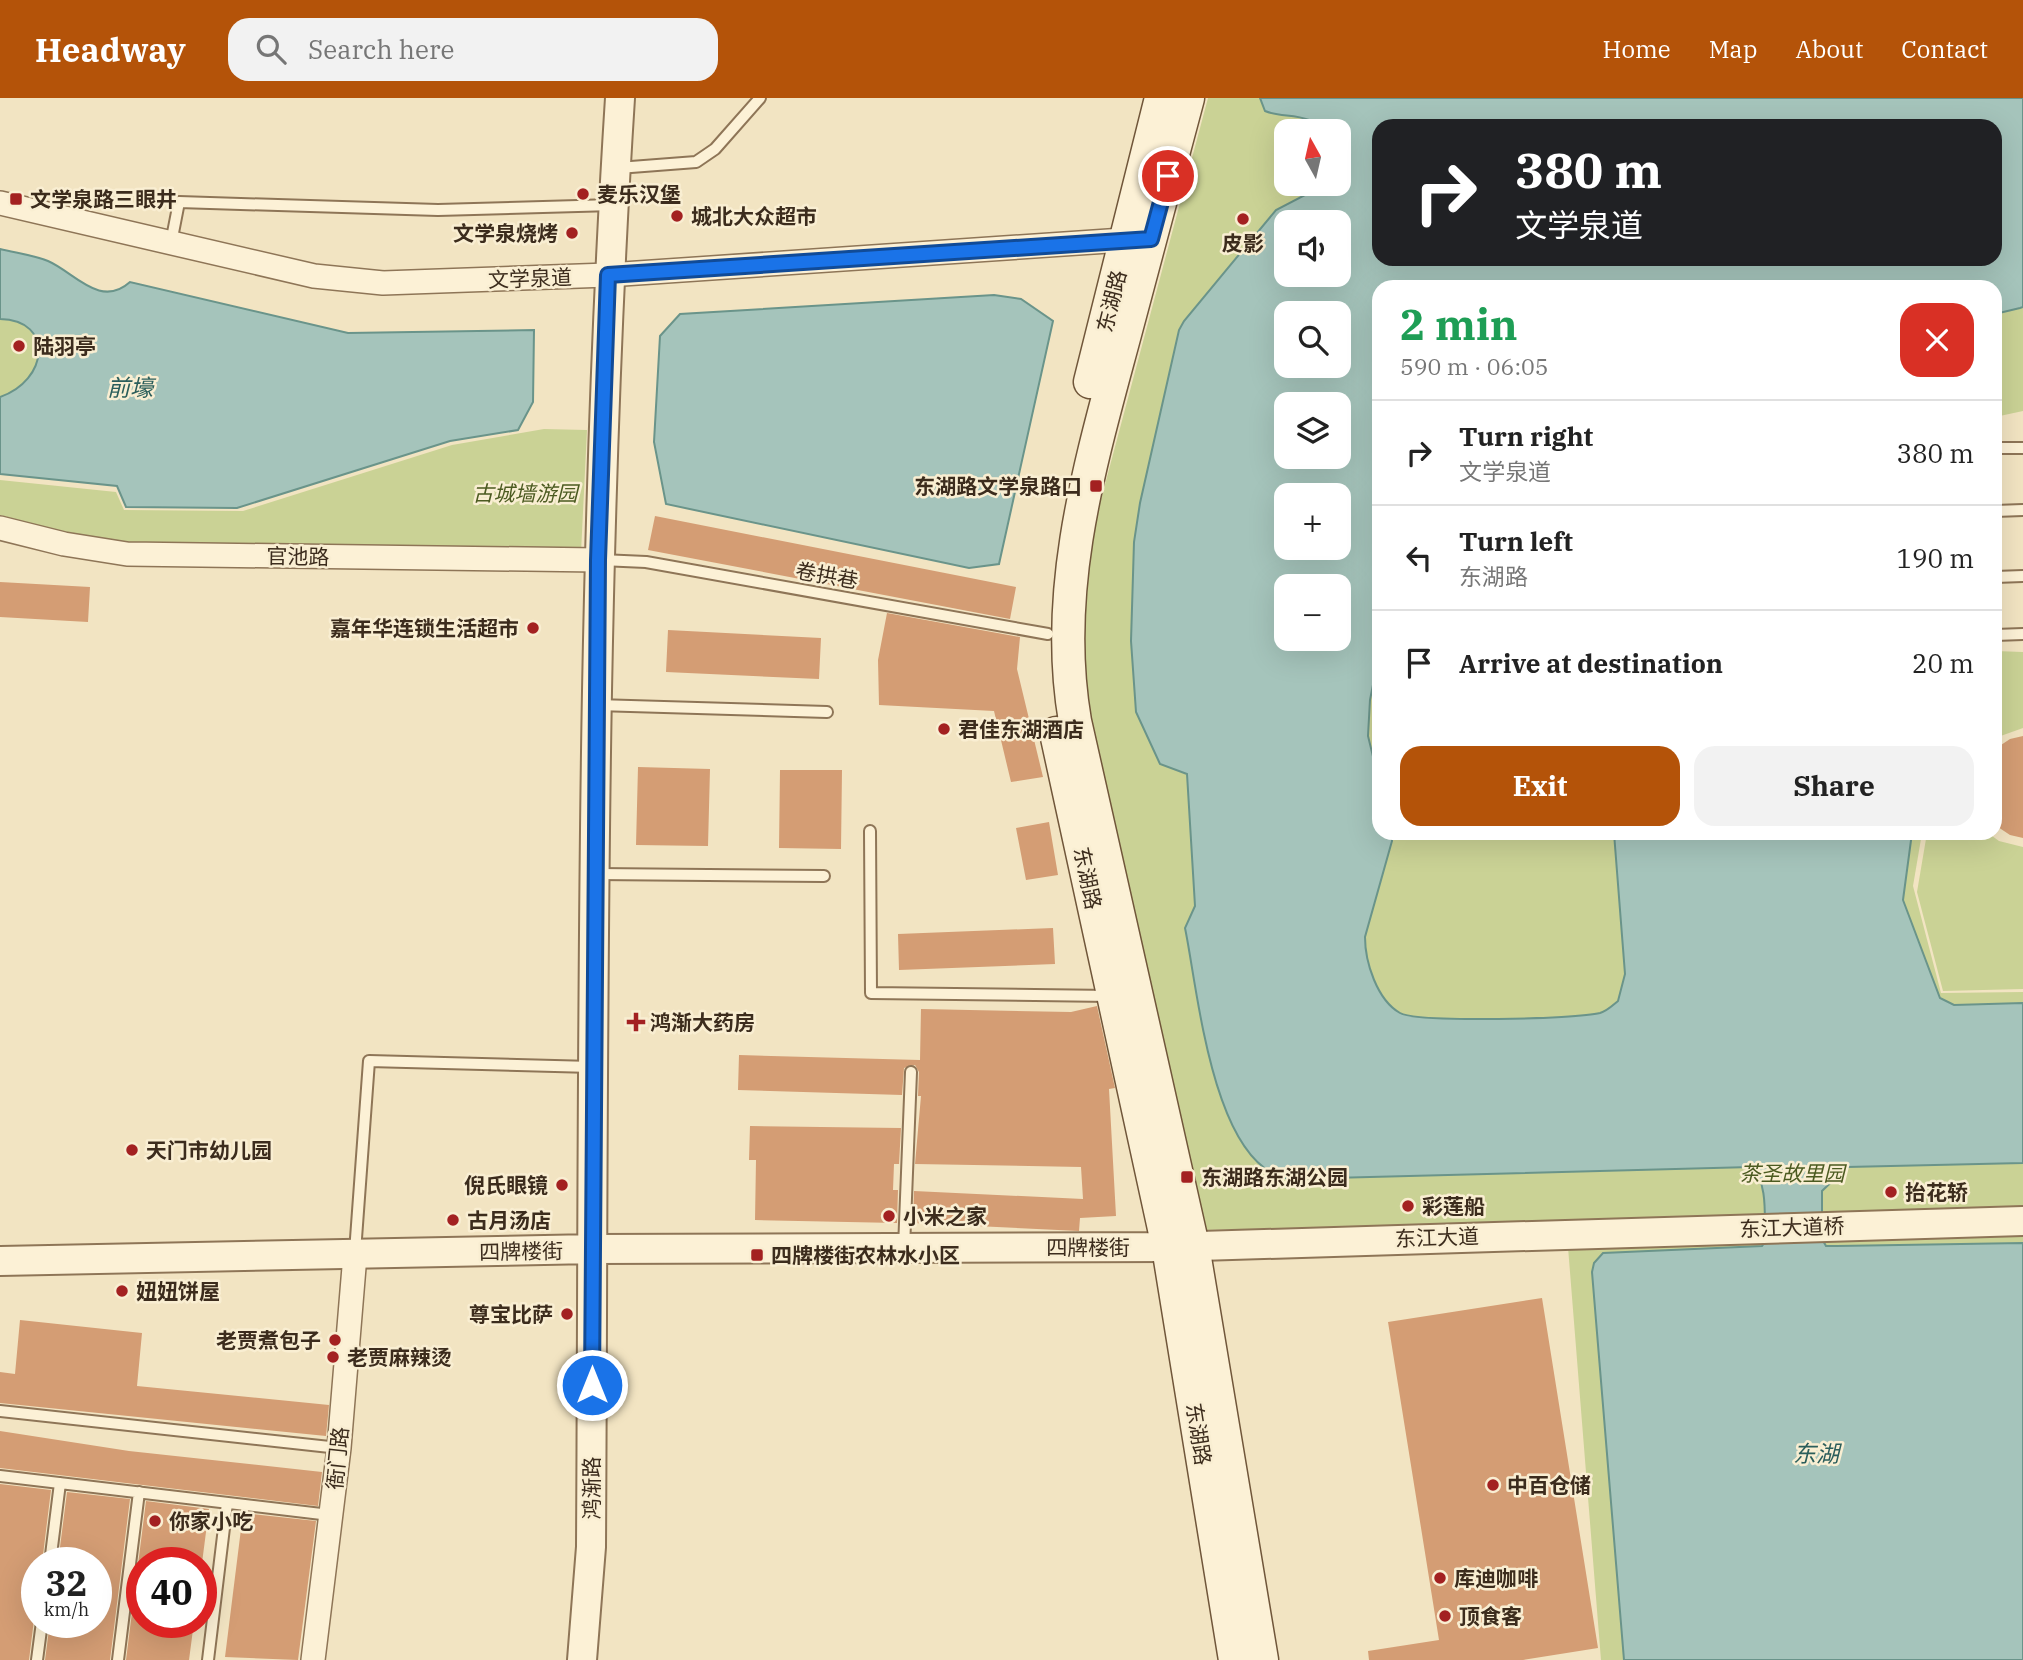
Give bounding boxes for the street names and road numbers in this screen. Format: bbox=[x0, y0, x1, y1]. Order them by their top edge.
street label: 文学泉道 bbox=[488, 263, 572, 293]
street label: 东湖路 bbox=[1090, 267, 1132, 335]
street label: 官池路 bbox=[266, 541, 330, 571]
street label: 卷拱巷 bbox=[794, 556, 860, 594]
street label: 东湖路 bbox=[1068, 844, 1108, 912]
street label: 东江大道桥 bbox=[1739, 1211, 1845, 1243]
street label: 东江大道 bbox=[1395, 1222, 1479, 1252]
street label: 四牌楼街 bbox=[1046, 1233, 1130, 1261]
street label: 四牌楼街 bbox=[479, 1236, 563, 1266]
street label: 东湖路 bbox=[1180, 1401, 1218, 1467]
street label: 衙门路 bbox=[320, 1425, 354, 1491]
street label: 鸿渐路 bbox=[577, 1457, 605, 1520]

